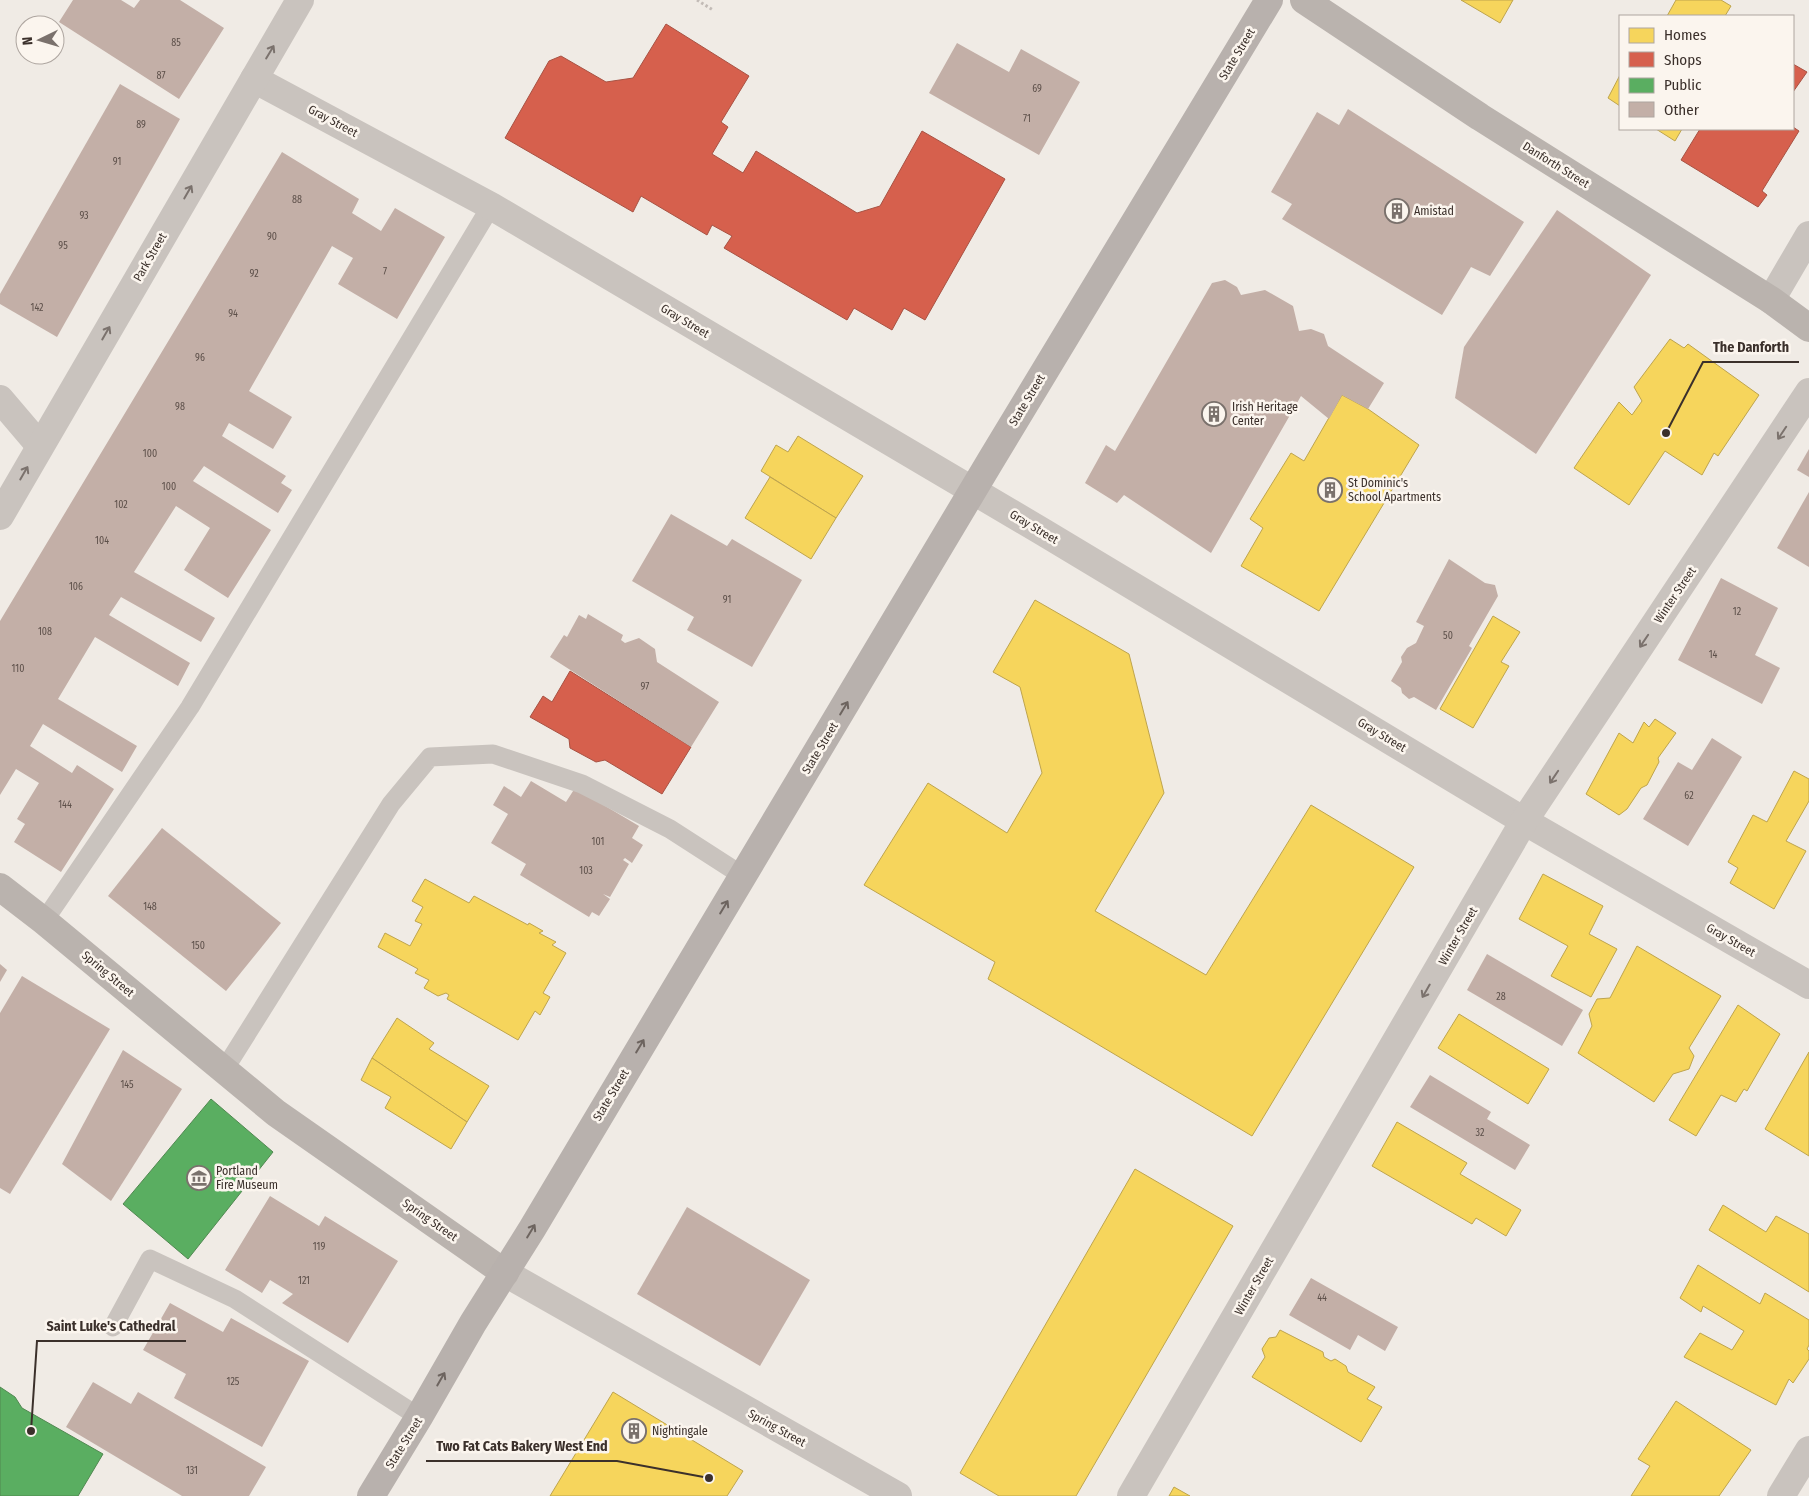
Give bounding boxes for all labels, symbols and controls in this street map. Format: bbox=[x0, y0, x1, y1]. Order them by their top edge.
north arrow bbox=[15, 15, 65, 65]
legend bbox=[1619, 15, 1794, 130]
street label: State Street bbox=[1216, 26, 1258, 82]
text: Homes bbox=[1664, 26, 1706, 44]
text: N bbox=[19, 36, 36, 46]
house number: 85 bbox=[171, 37, 181, 49]
one-way arrow bbox=[265, 45, 275, 59]
text: Shops bbox=[1664, 51, 1702, 69]
house number: 87 bbox=[157, 70, 165, 82]
text: Public bbox=[1664, 76, 1702, 94]
house number: 69 bbox=[1032, 83, 1042, 95]
text: Other bbox=[1664, 101, 1700, 119]
street label: Gray Street bbox=[306, 102, 360, 140]
house number: 71 bbox=[1023, 113, 1031, 125]
house number: 89 bbox=[136, 119, 146, 131]
street label: Danforth Street bbox=[1520, 139, 1592, 191]
house number: 91 bbox=[113, 156, 121, 168]
one-way arrow bbox=[183, 186, 193, 200]
house number: 88 bbox=[292, 194, 302, 206]
building icon: Amistad bbox=[1384, 198, 1410, 224]
place label: Amistad bbox=[1414, 204, 1454, 218]
house number: 93 bbox=[79, 210, 89, 222]
street label: Park Street bbox=[131, 230, 170, 284]
house number: 90 bbox=[267, 231, 277, 243]
house number: 95 bbox=[58, 240, 68, 252]
house number: 7 bbox=[383, 266, 387, 278]
house number: 92 bbox=[249, 268, 259, 280]
street label: Gray Street bbox=[658, 301, 712, 341]
house number: 142 bbox=[30, 302, 44, 314]
house number: 94 bbox=[228, 308, 238, 320]
one-way arrow bbox=[101, 325, 111, 340]
callout: The Danforth bbox=[1703, 333, 1799, 362]
text: The Danforth bbox=[1713, 339, 1789, 356]
house number: 96 bbox=[195, 352, 205, 364]
street label: State Street bbox=[1006, 372, 1048, 428]
place label: Irish Heritage Center bbox=[1232, 400, 1298, 428]
house number: 98 bbox=[175, 401, 185, 413]
building icon: Irish Heritage Center bbox=[1201, 401, 1227, 427]
one-way arrow bbox=[1777, 426, 1787, 440]
house number: 100 bbox=[143, 448, 157, 460]
one-way arrow bbox=[20, 467, 30, 481]
place label: St Dominic's School Apartments bbox=[1348, 476, 1441, 504]
building icon: St Dominic's School Apartments bbox=[1317, 477, 1343, 503]
house number: 100 bbox=[162, 481, 176, 493]
house number: 102 bbox=[114, 499, 128, 511]
street label: Gray Street bbox=[1007, 507, 1061, 547]
house number: 104 bbox=[95, 535, 109, 547]
street label: Winter Street bbox=[1651, 564, 1699, 626]
house number: 106 bbox=[69, 581, 83, 593]
house number: 91 bbox=[723, 594, 731, 606]
house number: 12 bbox=[1733, 606, 1742, 618]
house number: 108 bbox=[38, 626, 52, 638]
house number: 50 bbox=[1443, 630, 1453, 642]
one-way arrow bbox=[1639, 634, 1649, 648]
house number: 14 bbox=[1709, 649, 1718, 661]
house number: 110 bbox=[12, 663, 24, 675]
house number: 97 bbox=[641, 681, 649, 693]
one-way arrow bbox=[839, 701, 849, 715]
street label: Gray Street bbox=[1355, 715, 1409, 755]
street label: State Street bbox=[799, 720, 841, 776]
one-way arrow bbox=[1549, 769, 1559, 783]
house number: 62 bbox=[1684, 790, 1694, 802]
house number: 144 bbox=[58, 799, 72, 811]
house number: 101 bbox=[592, 836, 604, 848]
house number: 103 bbox=[579, 865, 593, 877]
house number: 148 bbox=[143, 901, 157, 913]
one-way arrow bbox=[720, 901, 730, 915]
street label: Winter Street bbox=[1436, 904, 1480, 967]
street label: Gray Street bbox=[1704, 920, 1758, 960]
house number: 150 bbox=[191, 940, 205, 952]
street label: Spring Street bbox=[79, 948, 137, 1000]
one-way arrow bbox=[1420, 984, 1430, 998]
house number: 28 bbox=[1496, 991, 1506, 1003]
one-way arrow bbox=[636, 1040, 646, 1054]
street label: State Street bbox=[590, 1067, 632, 1123]
house number: 145 bbox=[120, 1079, 134, 1091]
house number: 32 bbox=[1476, 1127, 1485, 1139]
place label: Portland Fire Museum bbox=[216, 1164, 278, 1192]
museum icon: Portland Fire Museum bbox=[186, 1165, 212, 1191]
street label: Spring Street bbox=[400, 1196, 460, 1244]
one-way arrow bbox=[526, 1225, 536, 1239]
house number: 119 bbox=[313, 1241, 325, 1253]
street label: Winter Street bbox=[1232, 1254, 1276, 1317]
house number: 121 bbox=[298, 1275, 310, 1287]
house number: 44 bbox=[1317, 1292, 1327, 1304]
callout: Saint Luke's Cathedral bbox=[37, 1312, 186, 1341]
text: Saint Luke's Cathedral bbox=[46, 1318, 176, 1335]
one-way arrow bbox=[436, 1372, 446, 1387]
house number: 125 bbox=[227, 1376, 240, 1388]
street label: Spring Street bbox=[746, 1406, 808, 1450]
street label: State Street bbox=[383, 1415, 425, 1471]
building icon: Nightingale bbox=[621, 1418, 647, 1444]
place label: Nightingale bbox=[652, 1424, 708, 1438]
callout: Two Fat Cats Bakery West End bbox=[426, 1432, 617, 1461]
text: Two Fat Cats Bakery West End bbox=[436, 1438, 608, 1455]
house number: 131 bbox=[186, 1465, 198, 1477]

